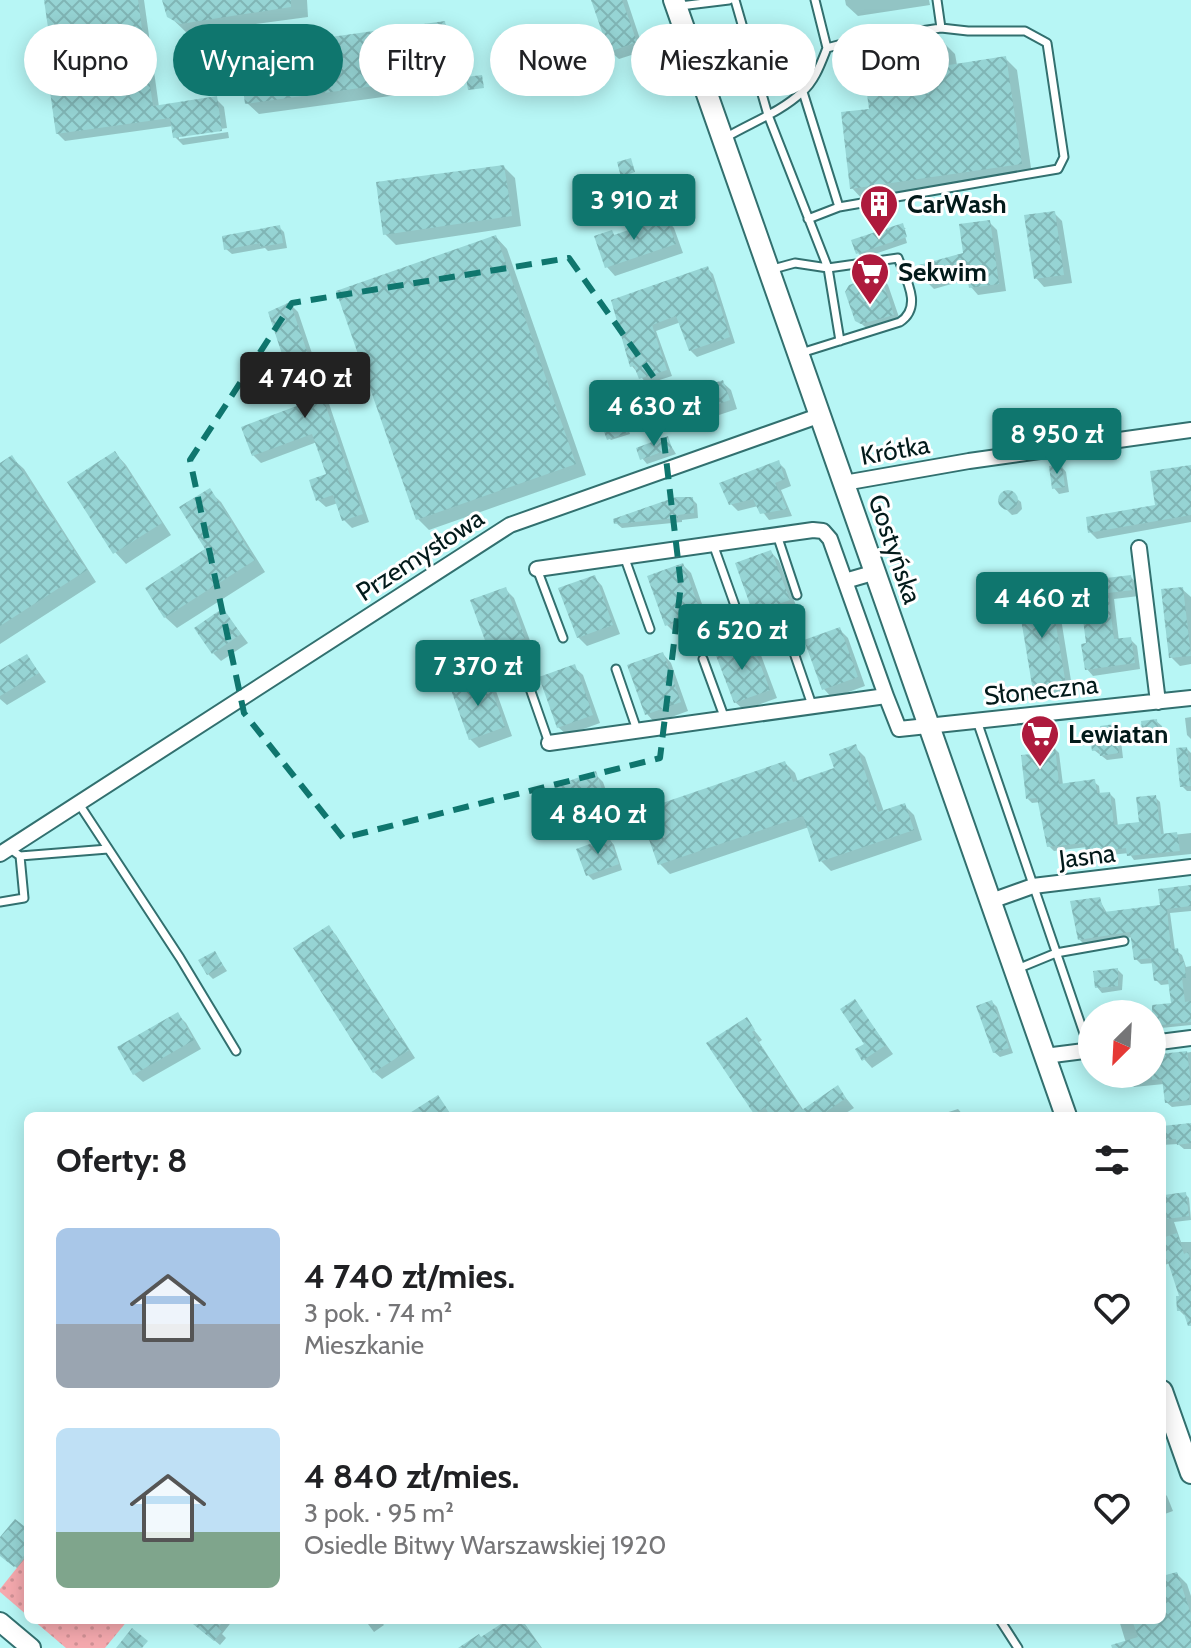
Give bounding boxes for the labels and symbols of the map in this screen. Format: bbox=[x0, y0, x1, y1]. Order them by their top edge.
pin: 3 910 zł bbox=[551, 174, 717, 242]
building icon: CarWash bbox=[858, 183, 900, 238]
place label: CarWash bbox=[907, 188, 1006, 220]
supermarket icon: Sekwim bbox=[849, 251, 891, 306]
place label: Sekwim bbox=[898, 256, 987, 288]
pin: 4 740 zł bbox=[222, 352, 388, 420]
pin: 4 630 zł bbox=[571, 380, 737, 448]
pin: 8 950 zł bbox=[974, 408, 1140, 476]
street label: Krótka bbox=[858, 428, 932, 472]
street label: Gostyńska bbox=[861, 490, 929, 608]
street label: Przemysłowa bbox=[350, 502, 490, 608]
pin: 4 460 zł bbox=[959, 572, 1125, 640]
pin: 6 520 zł bbox=[659, 604, 825, 672]
pin: 7 370 zł bbox=[395, 640, 561, 708]
street label: Słoneczna bbox=[982, 668, 1100, 712]
supermarket icon: Lewiatan bbox=[1019, 713, 1061, 768]
place label: Lewiatan bbox=[1068, 718, 1168, 750]
pin: 4 840 zł bbox=[515, 788, 681, 856]
street label: Jasna bbox=[1056, 837, 1118, 875]
north arrow bbox=[1078, 1000, 1166, 1088]

